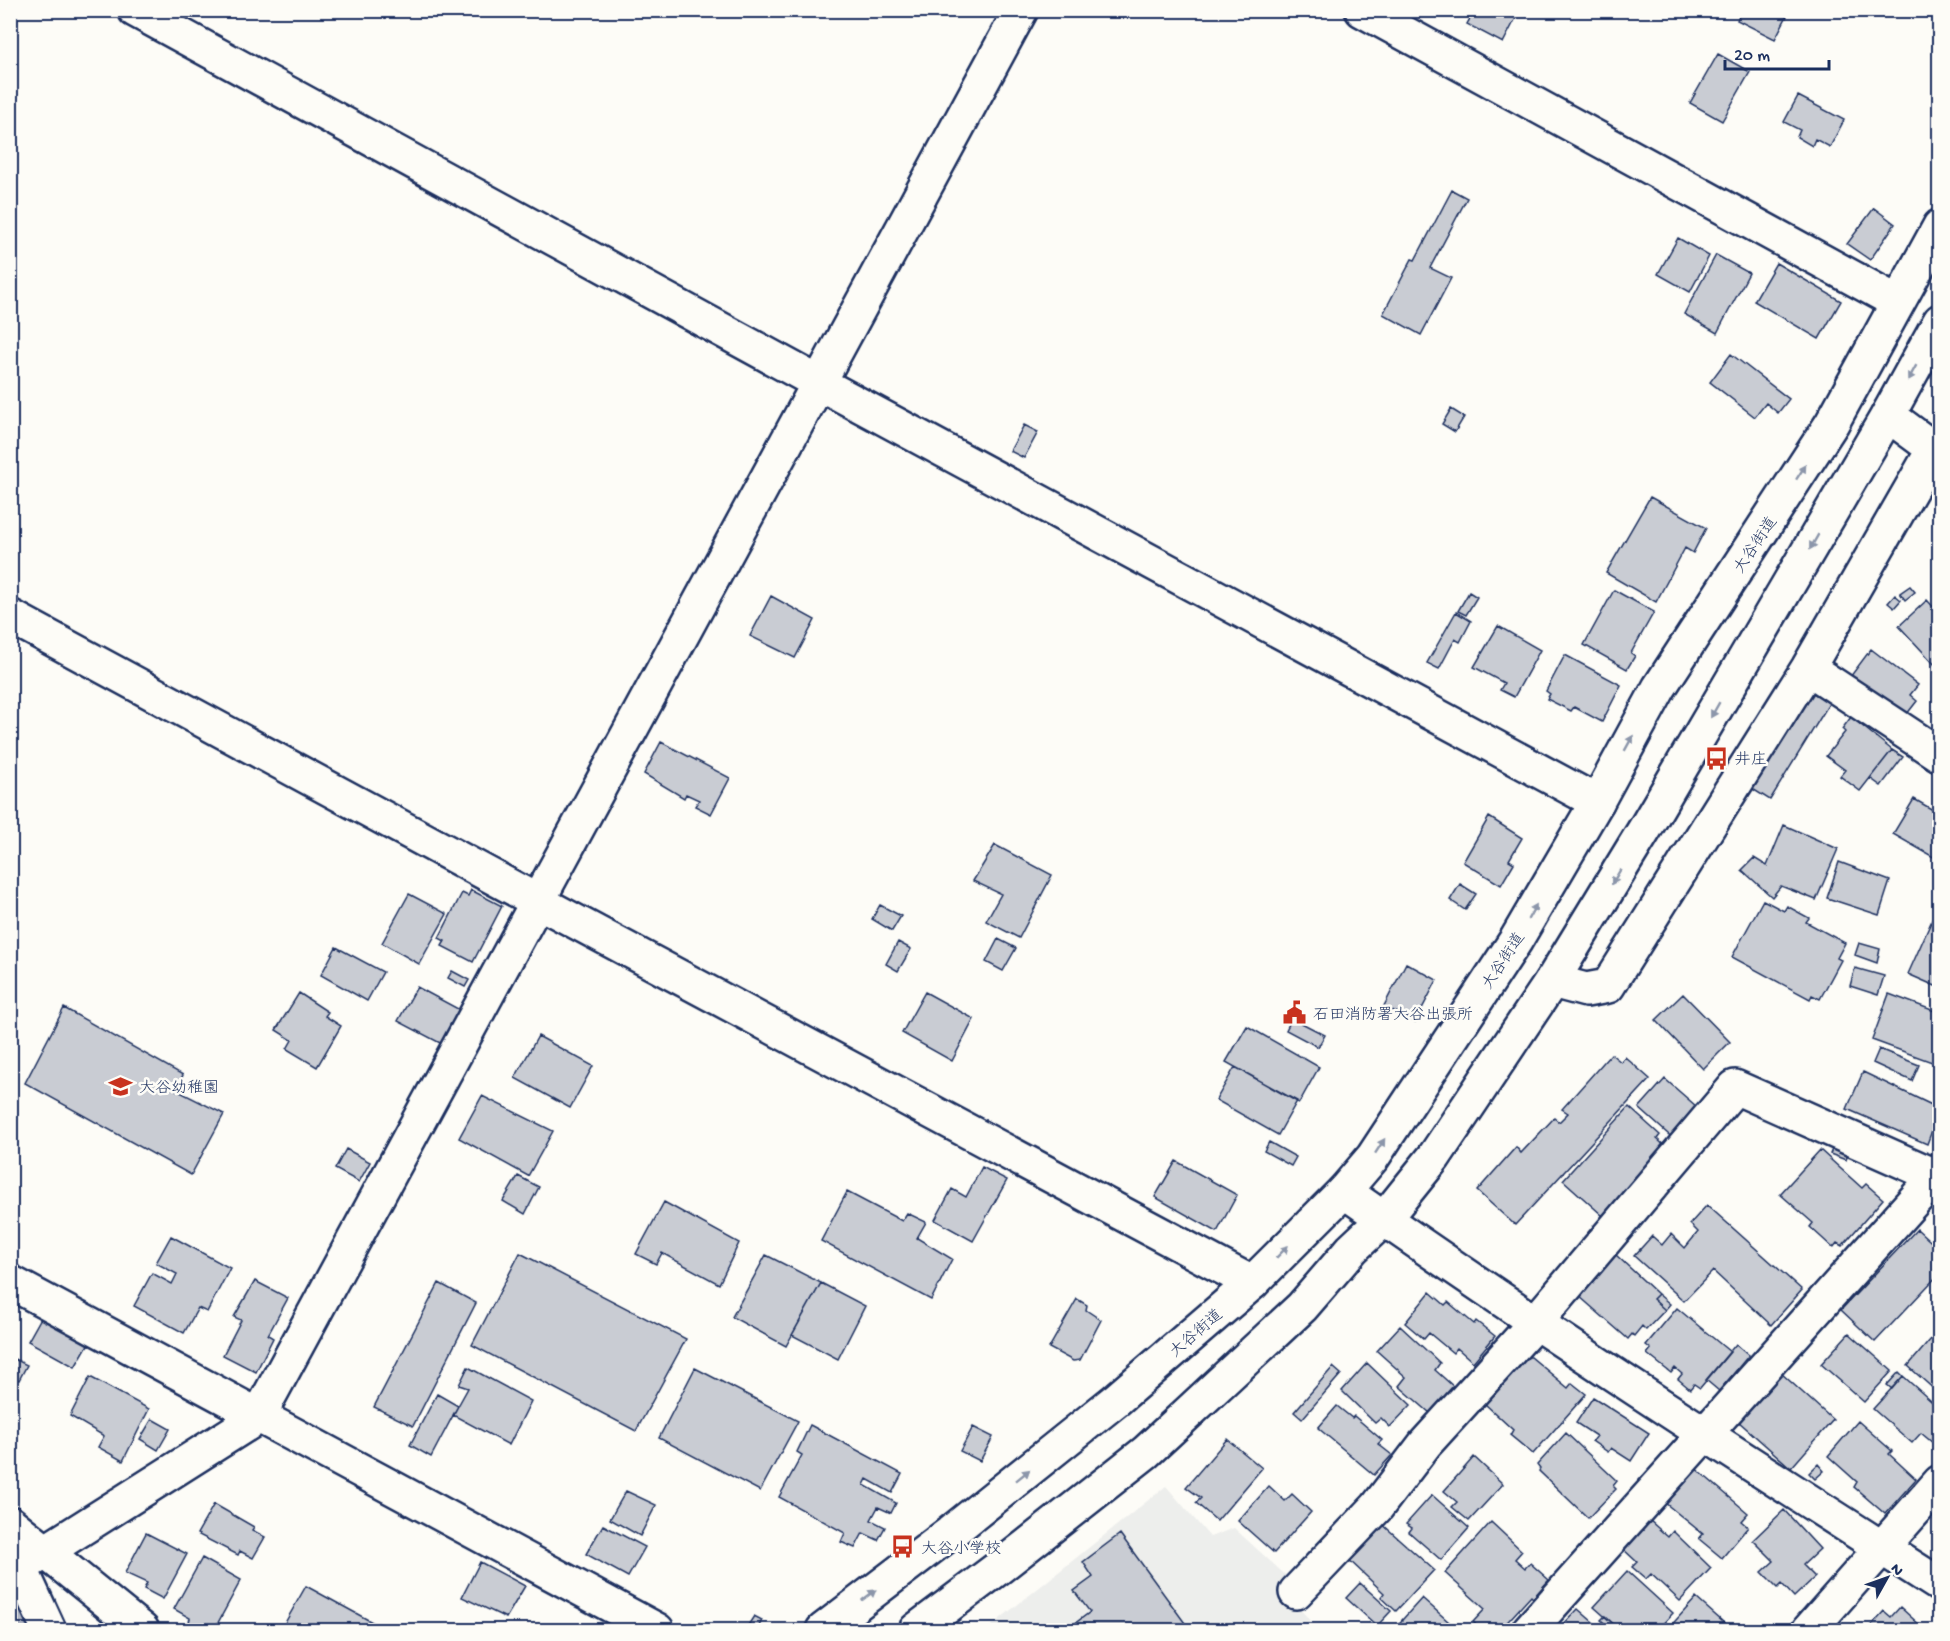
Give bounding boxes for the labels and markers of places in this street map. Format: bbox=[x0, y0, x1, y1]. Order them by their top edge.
bus stop icon: 井庄 bbox=[1704, 745, 1730, 771]
place label: 井庄 bbox=[1735, 751, 1767, 771]
public building icon: 石田消防署大谷出張所 bbox=[1282, 1000, 1308, 1026]
place label: 石田消防署大谷出張所 bbox=[1313, 1006, 1473, 1026]
school or university icon: 大谷幼稚園 bbox=[108, 1073, 134, 1099]
place label: 大谷幼稚園 bbox=[139, 1079, 219, 1099]
bus stop icon: 大谷小学校 bbox=[890, 1534, 916, 1560]
place label: 大谷小学校 bbox=[921, 1540, 1001, 1560]

